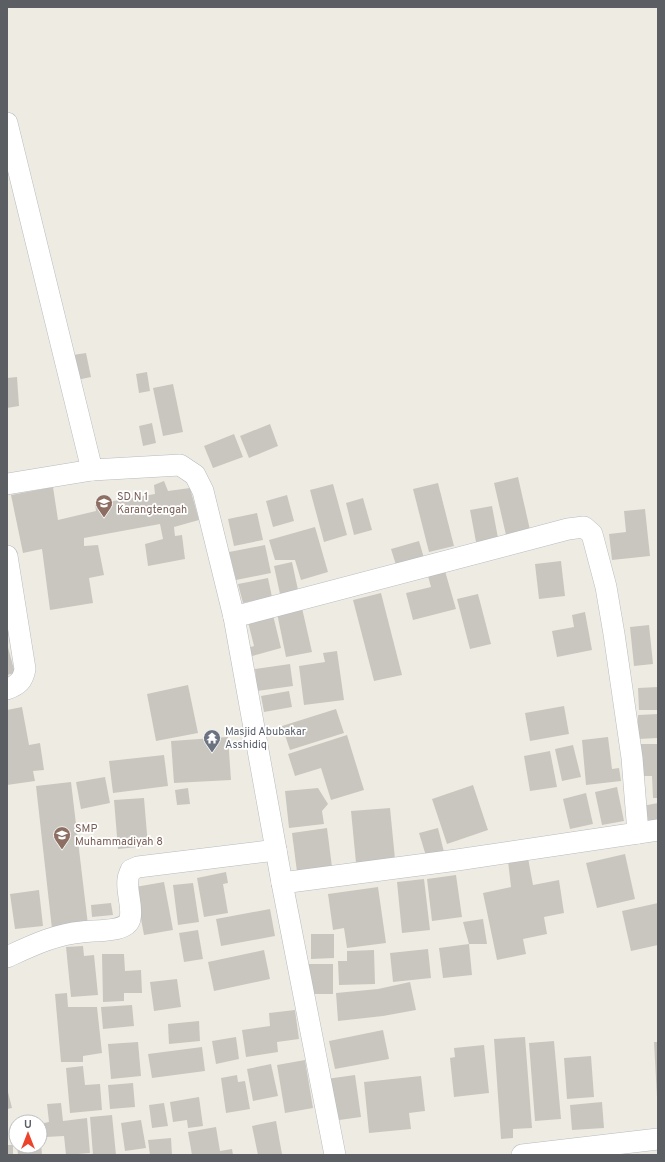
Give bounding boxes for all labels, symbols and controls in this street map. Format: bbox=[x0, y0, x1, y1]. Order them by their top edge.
place label: SD N 1 Karangtengah bbox=[117, 490, 187, 517]
school or university icon: SD N 1 Karangtengah bbox=[94, 493, 114, 518]
place label: Masjid Abubakar Asshidiq bbox=[225, 725, 307, 752]
temple icon: Masjid Abubakar Asshidiq bbox=[202, 728, 222, 753]
place label: SMP Muhammadiyah 8 bbox=[75, 822, 163, 849]
school or university icon: SMP Muhammadiyah 8 bbox=[52, 825, 72, 850]
north arrow bbox=[8, 1114, 48, 1154]
text: U bbox=[24, 1118, 32, 1132]

